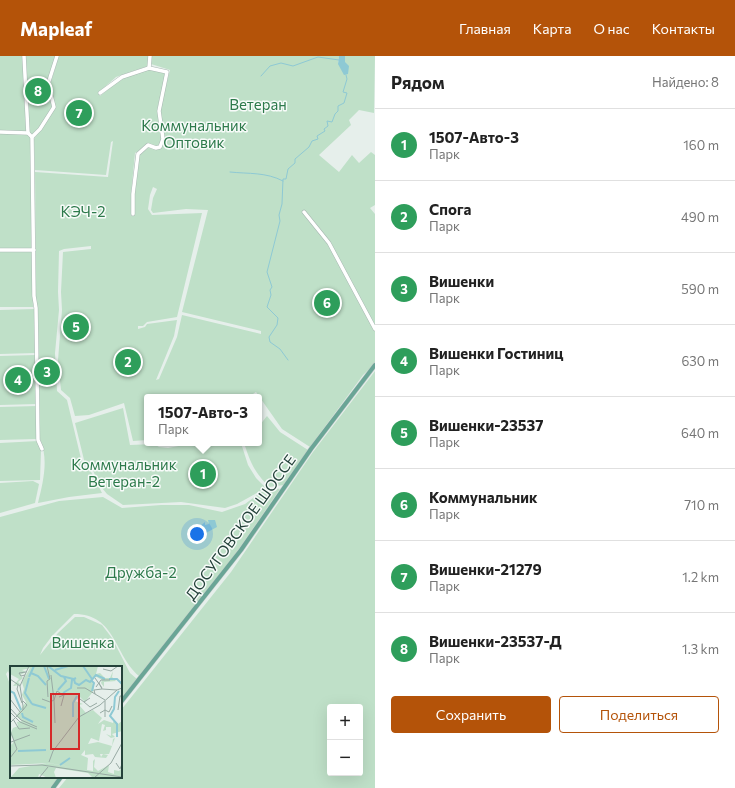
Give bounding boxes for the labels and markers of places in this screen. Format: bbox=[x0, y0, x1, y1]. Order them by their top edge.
pin: 8 bbox=[25, 76, 51, 106]
pin: 7 bbox=[66, 98, 92, 128]
pin: 6 bbox=[314, 288, 340, 318]
pin: 5 bbox=[63, 312, 89, 342]
pin: 2 bbox=[115, 347, 141, 377]
pin: 3 bbox=[34, 357, 60, 387]
pin: 4 bbox=[5, 365, 31, 395]
pin: 1 bbox=[190, 459, 216, 489]

